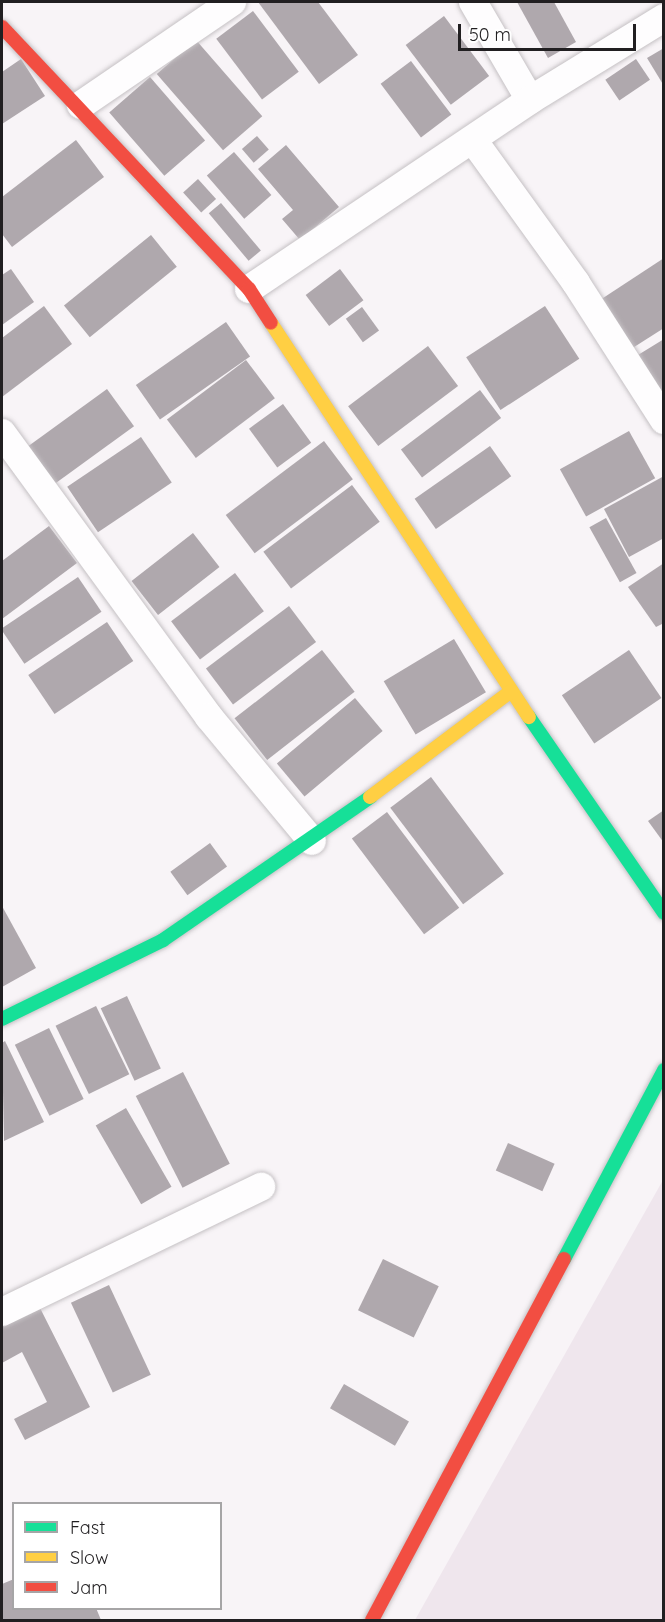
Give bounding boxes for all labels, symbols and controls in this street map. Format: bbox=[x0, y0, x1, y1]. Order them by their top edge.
scale bar bbox=[461, 12, 640, 50]
text: 50 m bbox=[469, 23, 511, 46]
legend bbox=[12, 1502, 222, 1610]
text: Fast bbox=[70, 1516, 105, 1539]
text: Slow bbox=[70, 1546, 108, 1569]
text: Jam bbox=[70, 1576, 108, 1599]

